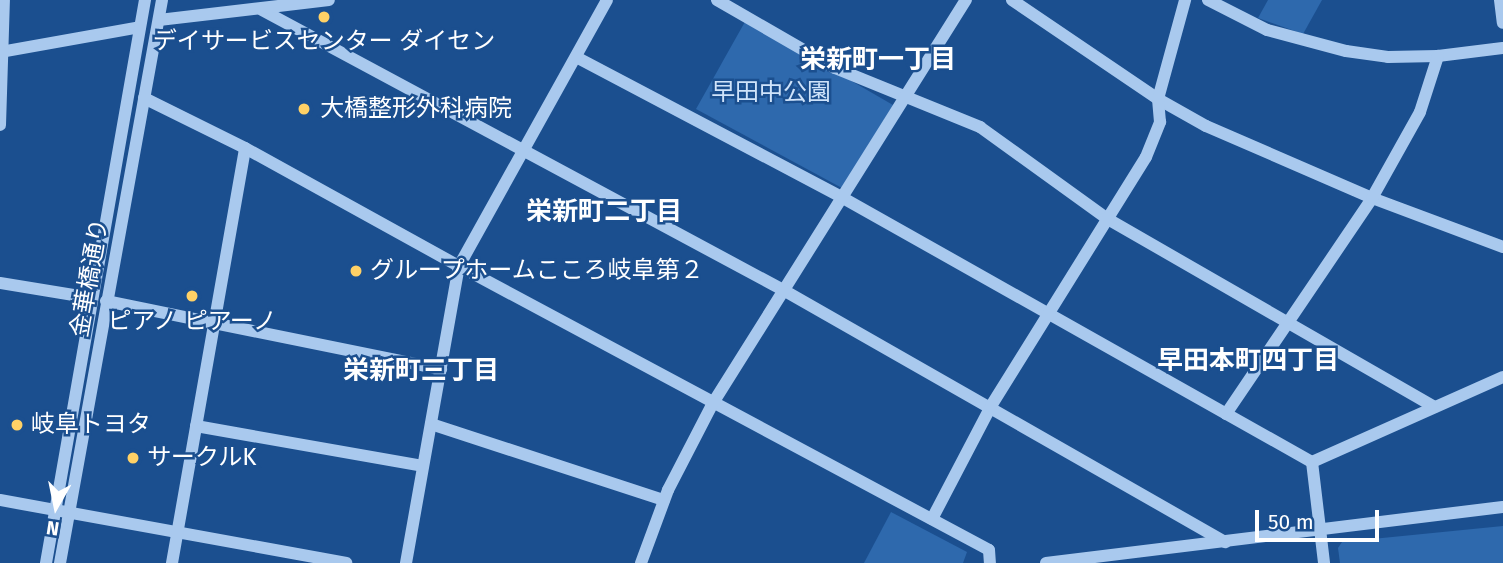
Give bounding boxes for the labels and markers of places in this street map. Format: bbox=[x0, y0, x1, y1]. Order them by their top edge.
marker: デイサービスセンター ダイセン bbox=[316, 9, 332, 25]
place label: デイサービスセンター ダイセン bbox=[153, 28, 495, 56]
place label: 大橋整形外科病院 bbox=[320, 95, 512, 123]
marker: 大橋整形外科病院 bbox=[294, 99, 314, 119]
place label: グループホームこころ岐阜第２ bbox=[370, 257, 706, 285]
marker: グループホームこころ岐阜第２ bbox=[348, 263, 364, 279]
marker: ピアノ ピアーノ bbox=[184, 288, 200, 304]
place label: ピアノ ピアーノ bbox=[106, 308, 278, 336]
place label: 岐阜トヨタ bbox=[31, 411, 151, 439]
marker: 岐阜トヨタ bbox=[9, 417, 25, 433]
place label: サークルK bbox=[147, 444, 257, 472]
marker: サークルK bbox=[125, 450, 141, 466]

